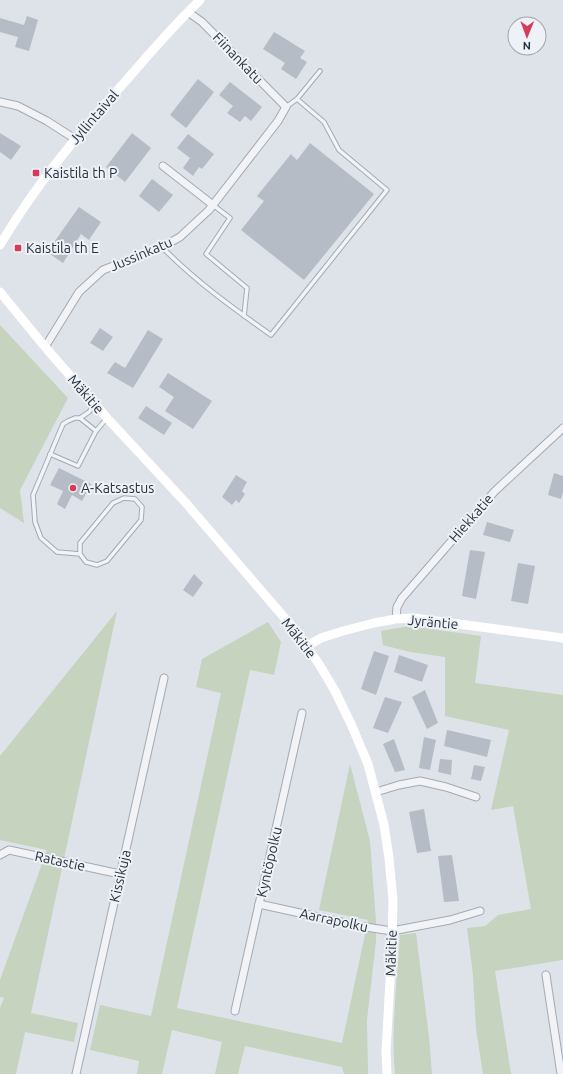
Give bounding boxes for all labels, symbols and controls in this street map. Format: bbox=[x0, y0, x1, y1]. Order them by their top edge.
north arrow bbox=[507, 16, 547, 56]
street label: Fiinankatu bbox=[210, 29, 266, 87]
text: N bbox=[523, 40, 531, 52]
street label: Jyllintaival bbox=[66, 87, 122, 147]
place label: Kaistila th P bbox=[44, 165, 117, 181]
marker: Kaistila th P bbox=[31, 168, 41, 178]
street label: Jussinkatu bbox=[107, 234, 175, 274]
place label: Kaistila th E bbox=[26, 240, 99, 256]
marker: Kaistila th E bbox=[13, 243, 23, 253]
street label: Mäkitie bbox=[65, 371, 107, 417]
place label: A-Katsastus bbox=[81, 480, 154, 496]
marker: A-Katsastus bbox=[68, 483, 78, 493]
street label: Hiekkatie bbox=[446, 491, 496, 545]
street label: Jyräntie bbox=[407, 612, 459, 632]
street label: Mäkitie bbox=[278, 615, 320, 661]
street label: Kyntöpolku bbox=[253, 825, 285, 899]
street label: Ratastie bbox=[33, 848, 87, 874]
street label: Kissikuja bbox=[106, 848, 134, 904]
street label: Aarrapolku bbox=[298, 905, 370, 935]
street label: Mäkitie bbox=[382, 930, 400, 976]

